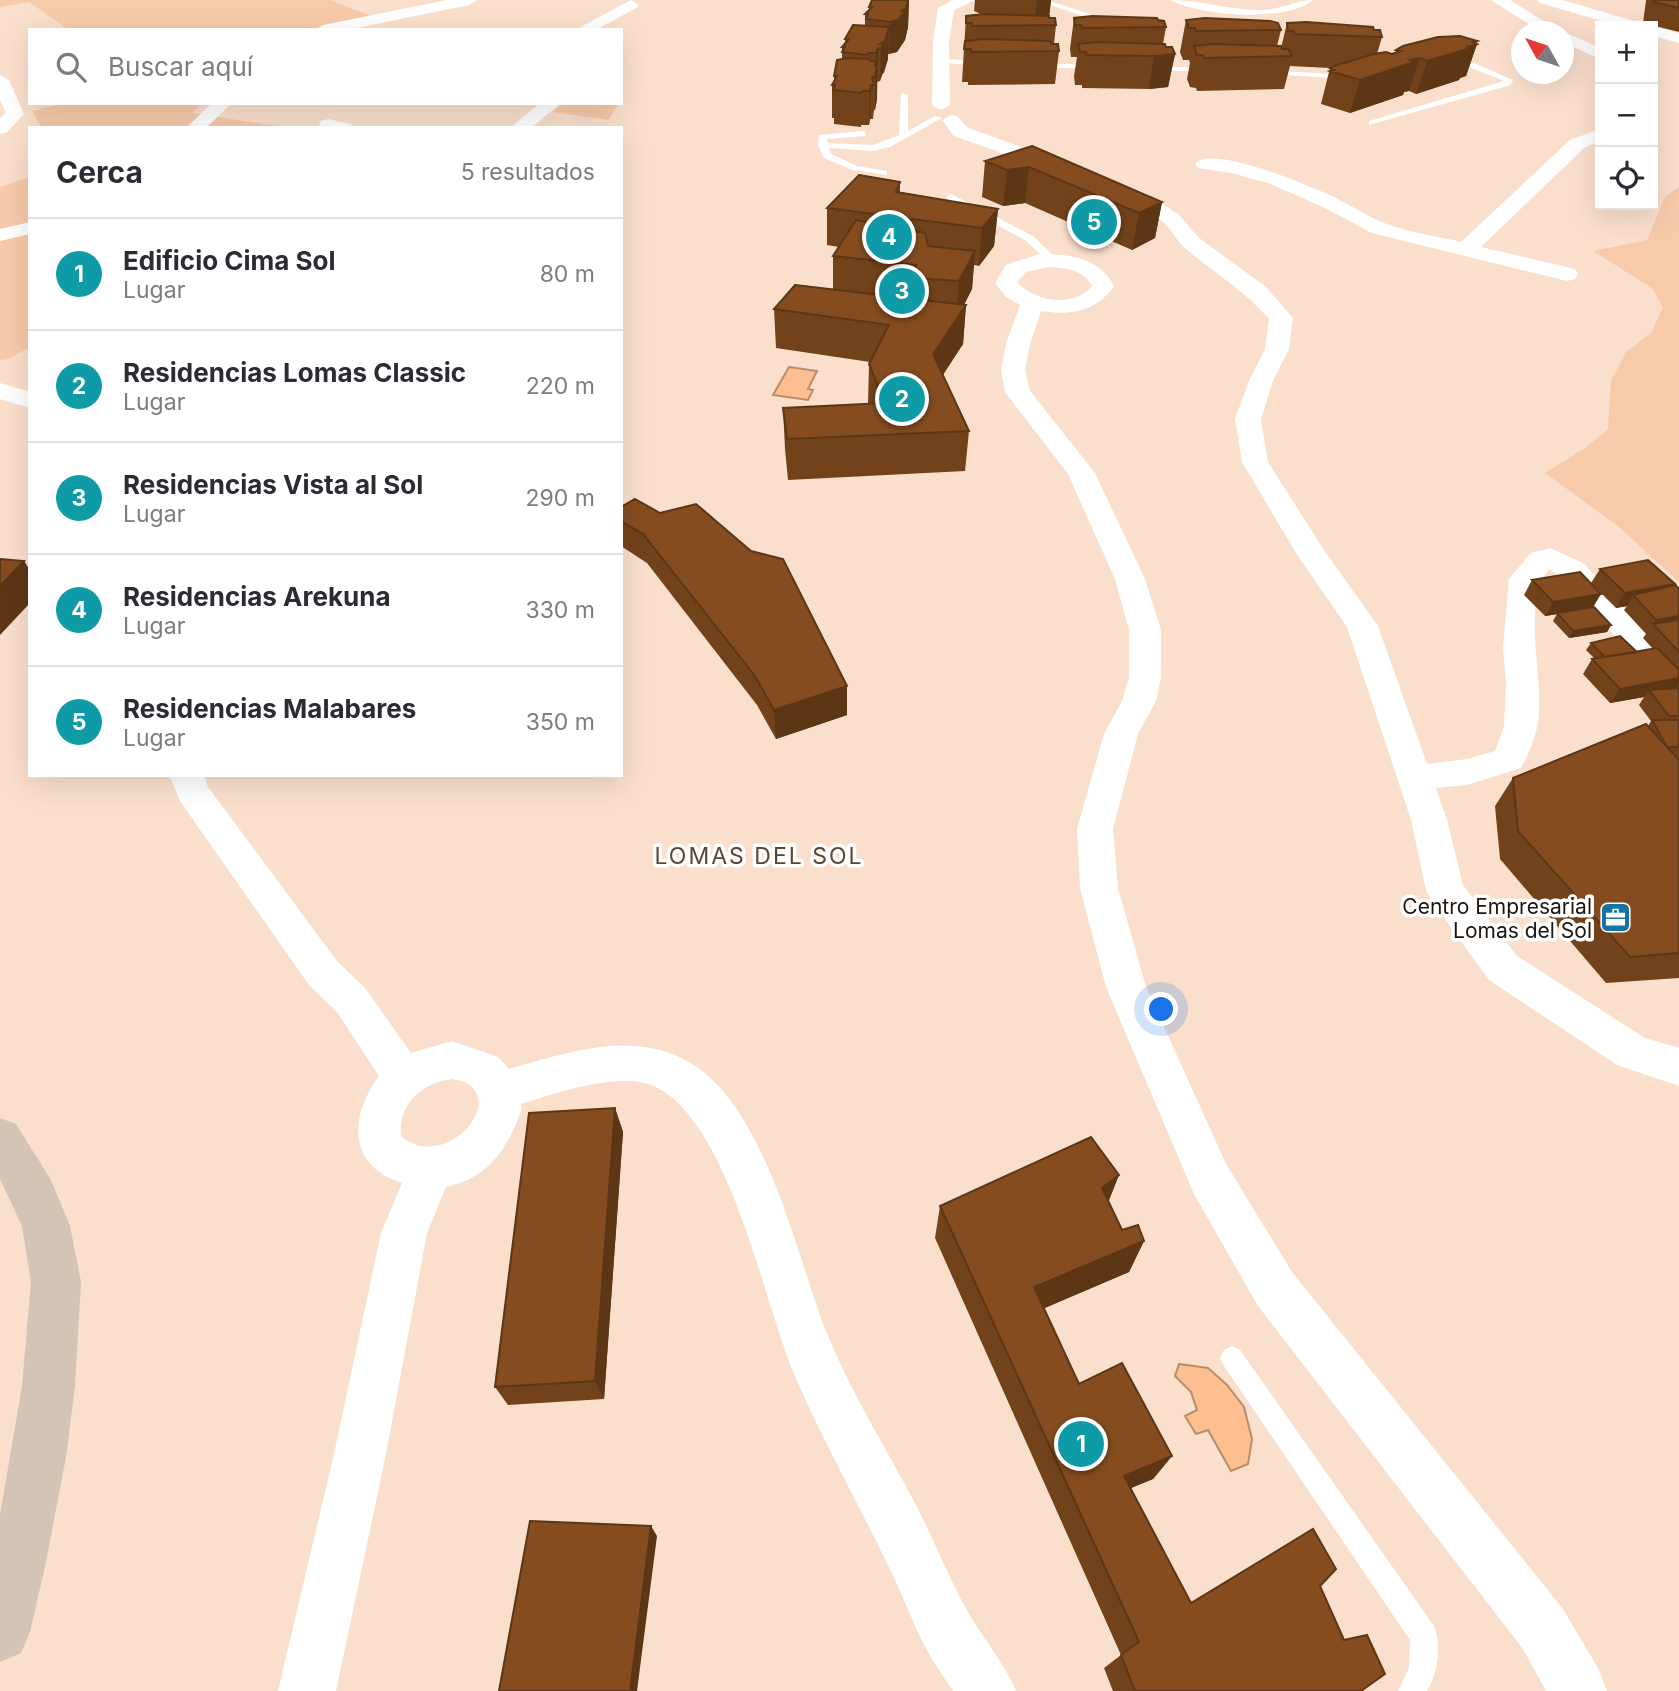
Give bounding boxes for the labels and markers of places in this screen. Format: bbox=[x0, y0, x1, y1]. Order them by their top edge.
pin: 5 bbox=[1071, 196, 1117, 248]
pin: 4 bbox=[866, 211, 912, 263]
pin: 3 bbox=[879, 265, 925, 317]
pin: 2 bbox=[879, 373, 925, 425]
place label: Centro Empresarial Lomas del Sol bbox=[1402, 894, 1592, 943]
office icon: Centro Empresarial Lomas del Sol bbox=[1598, 901, 1632, 935]
pin: 1 bbox=[1058, 1418, 1104, 1470]

